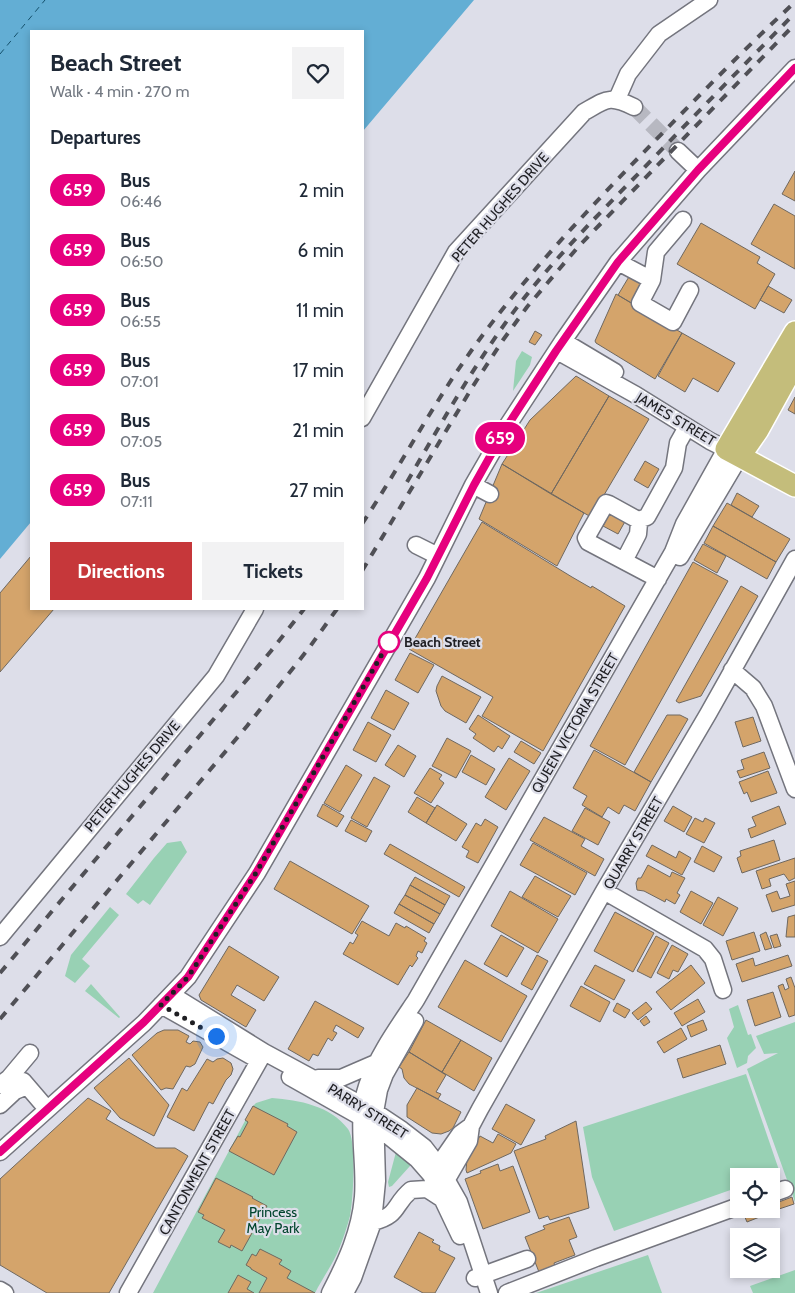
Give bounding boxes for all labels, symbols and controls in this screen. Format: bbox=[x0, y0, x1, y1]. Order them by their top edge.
button: heart bbox=[292, 47, 344, 99]
text: Beach Street bbox=[50, 48, 181, 77]
text: Walk · 4 min · 270 m bbox=[50, 82, 189, 101]
text: Departures bbox=[50, 126, 141, 149]
street label: PETER HUGHES DRIVE bbox=[447, 148, 553, 266]
text: Bus bbox=[120, 169, 150, 192]
text: 659 bbox=[63, 179, 92, 201]
text: 2 min bbox=[298, 179, 344, 202]
text: 06:46 bbox=[120, 192, 162, 211]
text: Bus bbox=[120, 229, 150, 252]
text: 659 bbox=[63, 239, 92, 261]
text: 6 min bbox=[298, 239, 344, 262]
text: 06:50 bbox=[120, 252, 163, 271]
text: Bus bbox=[120, 289, 150, 312]
text: 659 bbox=[63, 299, 92, 321]
text: 11 min bbox=[296, 299, 344, 322]
text: 06:55 bbox=[120, 312, 161, 331]
text: Bus bbox=[120, 349, 150, 372]
text: 659 bbox=[63, 359, 92, 381]
text: 17 min bbox=[293, 359, 344, 382]
text: 07:01 bbox=[120, 372, 159, 391]
street label: JAMES STREET bbox=[632, 388, 720, 450]
text: Bus bbox=[120, 409, 150, 432]
text: 659 bbox=[63, 419, 92, 441]
text: 21 min bbox=[292, 419, 344, 442]
line badge: 659 bbox=[471, 422, 529, 454]
text: 659 bbox=[485, 427, 515, 449]
text: 07:05 bbox=[120, 432, 162, 451]
text: Bus bbox=[120, 469, 150, 492]
text: 659 bbox=[63, 479, 92, 501]
text: 27 min bbox=[289, 479, 344, 502]
text: 07:11 bbox=[120, 492, 153, 511]
button: Directions bbox=[50, 542, 192, 600]
button: Tickets bbox=[202, 542, 344, 600]
marker: Beach Street bbox=[378, 631, 400, 653]
place label: Beach Street bbox=[404, 633, 481, 651]
street label: QUEEN VICTORIA STREET bbox=[527, 649, 623, 796]
street label: PETER HUGHES DRIVE bbox=[80, 717, 184, 835]
street label: QUARRY STREET bbox=[599, 793, 667, 893]
your location bbox=[204, 1024, 229, 1049]
street label: PARRY STREET bbox=[325, 1079, 412, 1143]
street label: CANTONMENT STREET bbox=[155, 1105, 239, 1238]
map controls bbox=[730, 1168, 780, 1278]
button: locate bbox=[730, 1168, 780, 1218]
park label: Princess May Park bbox=[246, 1203, 300, 1237]
button: layers bbox=[730, 1228, 780, 1278]

